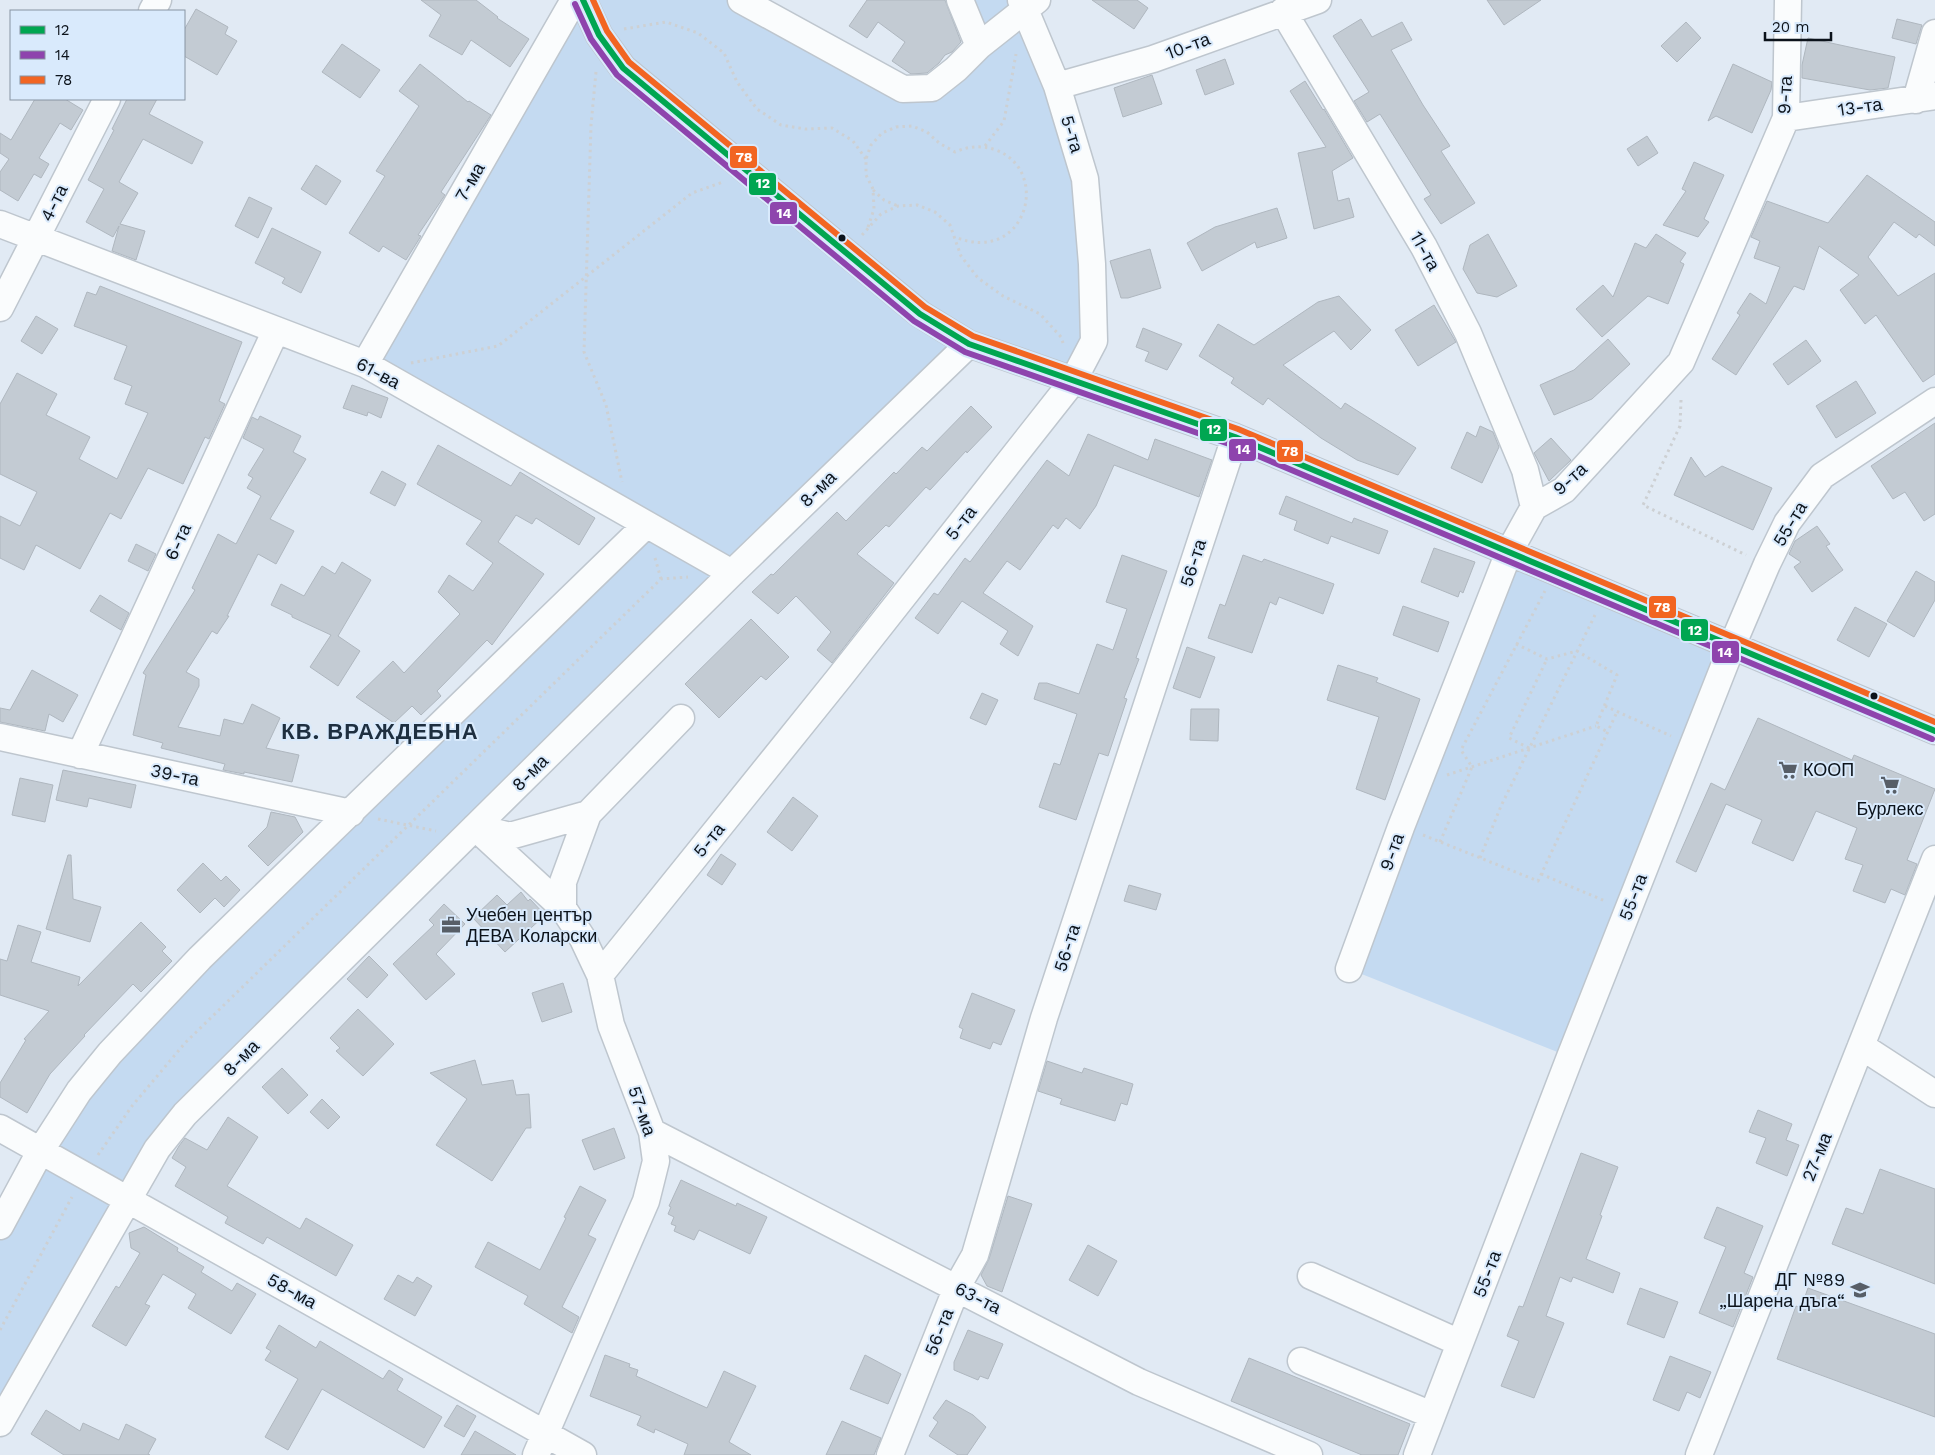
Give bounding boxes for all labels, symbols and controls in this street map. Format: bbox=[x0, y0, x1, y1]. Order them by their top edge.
legend bbox=[10, 10, 185, 100]
scale bar bbox=[1765, 10, 1831, 42]
text: 20 m bbox=[1772, 18, 1810, 36]
text: 12 bbox=[55, 21, 70, 39]
street label: 10-та bbox=[1163, 28, 1214, 63]
text: 14 bbox=[55, 46, 70, 64]
text: 78 bbox=[55, 71, 72, 89]
street label: 9-та bbox=[1773, 74, 1796, 115]
street label: 13-та bbox=[1836, 93, 1885, 120]
street label: 5-та bbox=[1057, 113, 1088, 156]
line badge: 78 bbox=[729, 145, 758, 169]
text: 78 bbox=[735, 149, 753, 165]
street label: 7-ма bbox=[450, 158, 489, 205]
line badge: 12 bbox=[748, 172, 777, 196]
text: 12 bbox=[756, 175, 770, 191]
street label: 4-та bbox=[36, 180, 72, 225]
line badge: 14 bbox=[769, 201, 798, 225]
text: 14 bbox=[776, 205, 792, 221]
street label: 11-та bbox=[1406, 228, 1445, 275]
unlabelled marker bbox=[837, 233, 847, 243]
street label: 61-ва bbox=[353, 352, 405, 393]
line badge: 12 bbox=[1199, 418, 1228, 442]
text: 12 bbox=[1207, 421, 1221, 437]
line badge: 14 bbox=[1228, 438, 1257, 462]
line badge: 78 bbox=[1276, 439, 1304, 463]
text: 14 bbox=[1235, 441, 1251, 457]
text: 78 bbox=[1281, 443, 1299, 459]
street label: 9-та bbox=[1548, 457, 1592, 499]
street label: 8-ма bbox=[795, 466, 841, 511]
street label: 55-та bbox=[1768, 497, 1811, 550]
street label: 5-та bbox=[941, 501, 981, 544]
street label: 6-та bbox=[160, 519, 196, 564]
street label: 56-та bbox=[1175, 536, 1210, 589]
line badge: 78 bbox=[1648, 595, 1677, 619]
text: 78 bbox=[1653, 599, 1671, 615]
line badge: 12 bbox=[1680, 618, 1709, 642]
text: 12 bbox=[1688, 622, 1702, 638]
line badge: 14 bbox=[1711, 640, 1740, 664]
text: 14 bbox=[1717, 644, 1733, 660]
unlabelled marker bbox=[1869, 691, 1879, 701]
district label: КВ. ВРАЖДЕБНА bbox=[281, 719, 479, 744]
street label: 8-ма bbox=[507, 749, 553, 795]
street label: 39-та bbox=[149, 759, 202, 790]
supermarket icon: КООП bbox=[1777, 759, 1799, 781]
place label: КООП bbox=[1803, 759, 1854, 780]
supermarket icon: Бурлекс bbox=[1879, 774, 1901, 796]
place label: Бурлекс bbox=[1856, 798, 1924, 819]
street label: 5-та bbox=[689, 818, 729, 861]
street label: 9-та bbox=[1375, 829, 1408, 873]
street label: 55-та bbox=[1614, 870, 1651, 923]
place label: Учебен център ДЕВА Коларски bbox=[466, 904, 597, 946]
office icon: Учебен център ДЕВА Коларски bbox=[440, 914, 462, 936]
street label: 56-та bbox=[1049, 921, 1084, 974]
street label: 8-ма bbox=[218, 1034, 264, 1080]
street label: 57-ма bbox=[624, 1083, 661, 1139]
street label: 27-ма bbox=[1797, 1128, 1836, 1184]
street label: 55-та bbox=[1468, 1247, 1505, 1300]
street label: 58-ма bbox=[264, 1268, 321, 1313]
place label: ДГ №89 „Шарена дъга“ bbox=[1719, 1269, 1845, 1311]
street label: 63-та bbox=[952, 1277, 1006, 1318]
school or university icon: ДГ №89 „Шарена дъга“ bbox=[1849, 1279, 1871, 1301]
street label: 56-та bbox=[920, 1304, 958, 1358]

